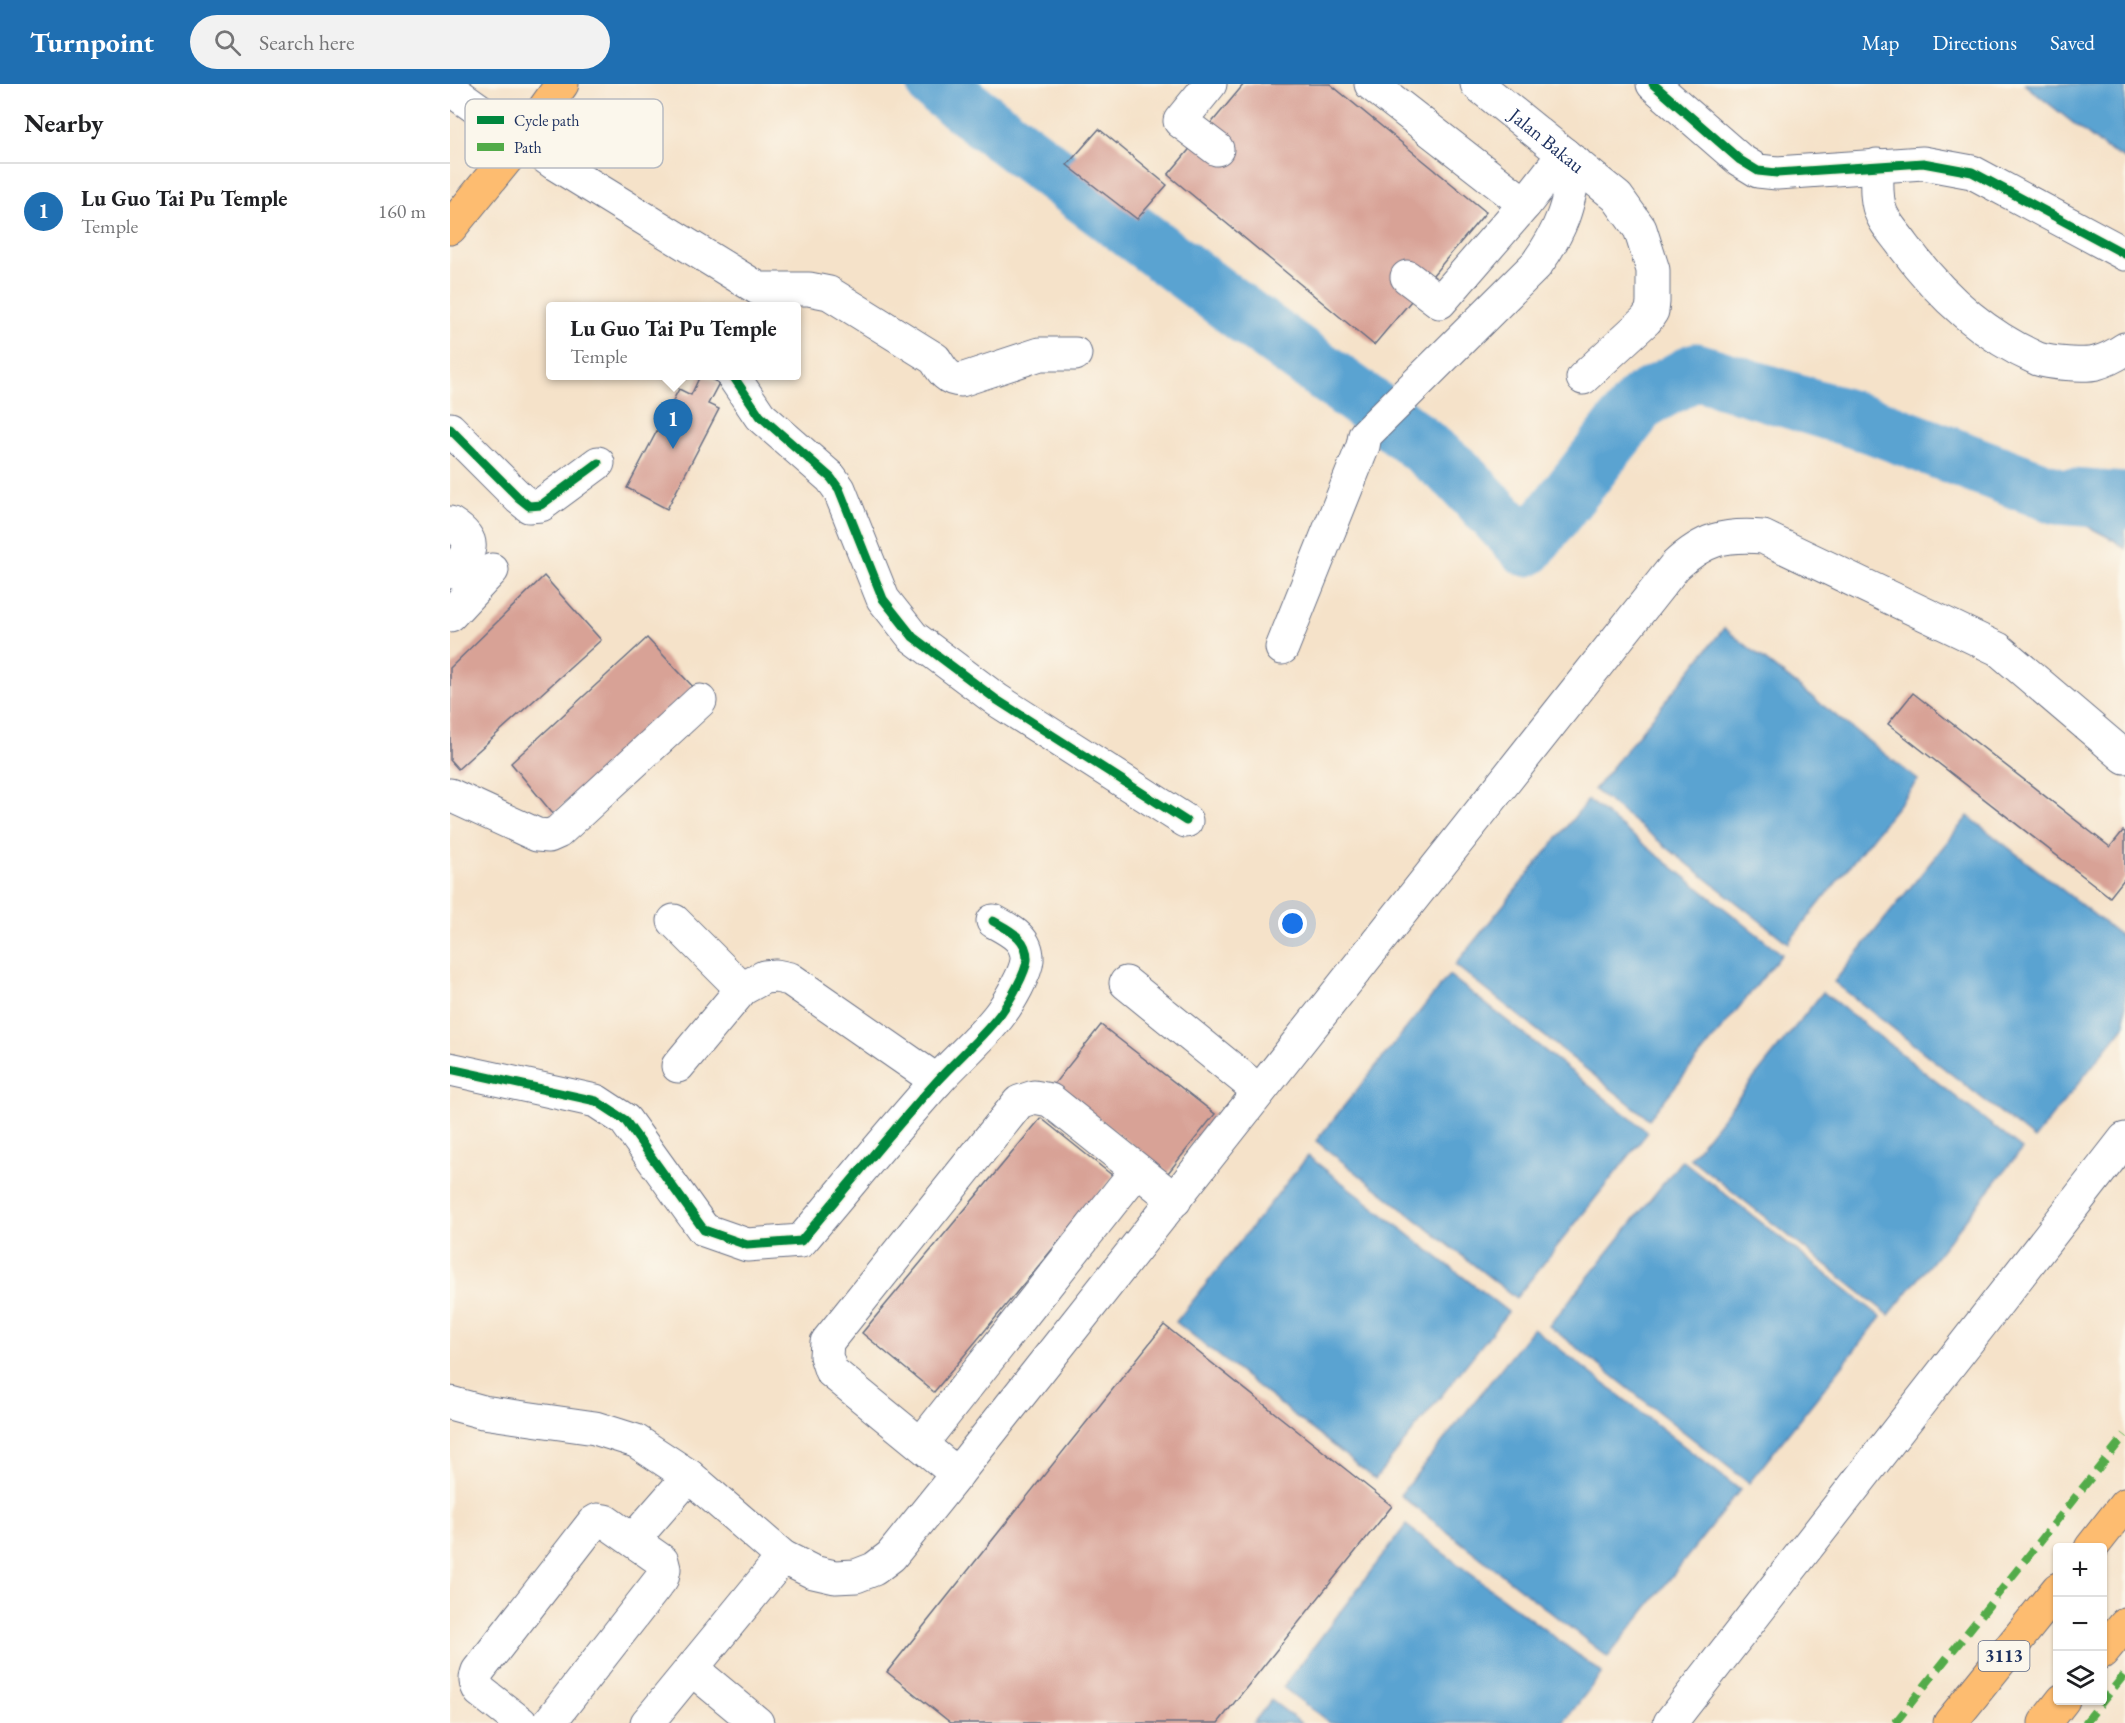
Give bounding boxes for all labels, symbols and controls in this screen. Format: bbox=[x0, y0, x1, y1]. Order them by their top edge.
search box bbox=[190, 15, 610, 69]
text: Turnpoint bbox=[30, 24, 154, 60]
icon: search bbox=[211, 26, 244, 59]
text: Search here bbox=[259, 28, 355, 57]
text: Map bbox=[1862, 29, 1899, 56]
text: Directions bbox=[1932, 29, 2017, 56]
text: Saved bbox=[2050, 29, 2095, 56]
legend bbox=[465, 99, 663, 168]
street label: Jalan Bakau bbox=[1502, 101, 1590, 179]
text: Nearby bbox=[24, 106, 104, 140]
text: Cycle path bbox=[514, 110, 579, 131]
text: Path bbox=[514, 137, 542, 158]
text: Lu Guo Tai Pu Temple bbox=[81, 184, 287, 213]
text: 1 bbox=[38, 198, 49, 224]
text: 160 m bbox=[378, 198, 426, 224]
text: Temple bbox=[81, 213, 138, 239]
popup bbox=[546, 302, 801, 380]
text: Lu Guo Tai Pu Temple bbox=[570, 314, 777, 343]
text: Temple bbox=[570, 343, 628, 369]
pin: 1 bbox=[654, 400, 692, 449]
your location bbox=[1278, 909, 1307, 938]
map controls bbox=[2053, 1543, 2107, 1705]
button: + bbox=[2053, 1543, 2107, 1597]
button: − bbox=[2053, 1597, 2107, 1651]
road number: 3113 bbox=[1978, 1641, 2030, 1671]
button: layers bbox=[2053, 1651, 2107, 1705]

